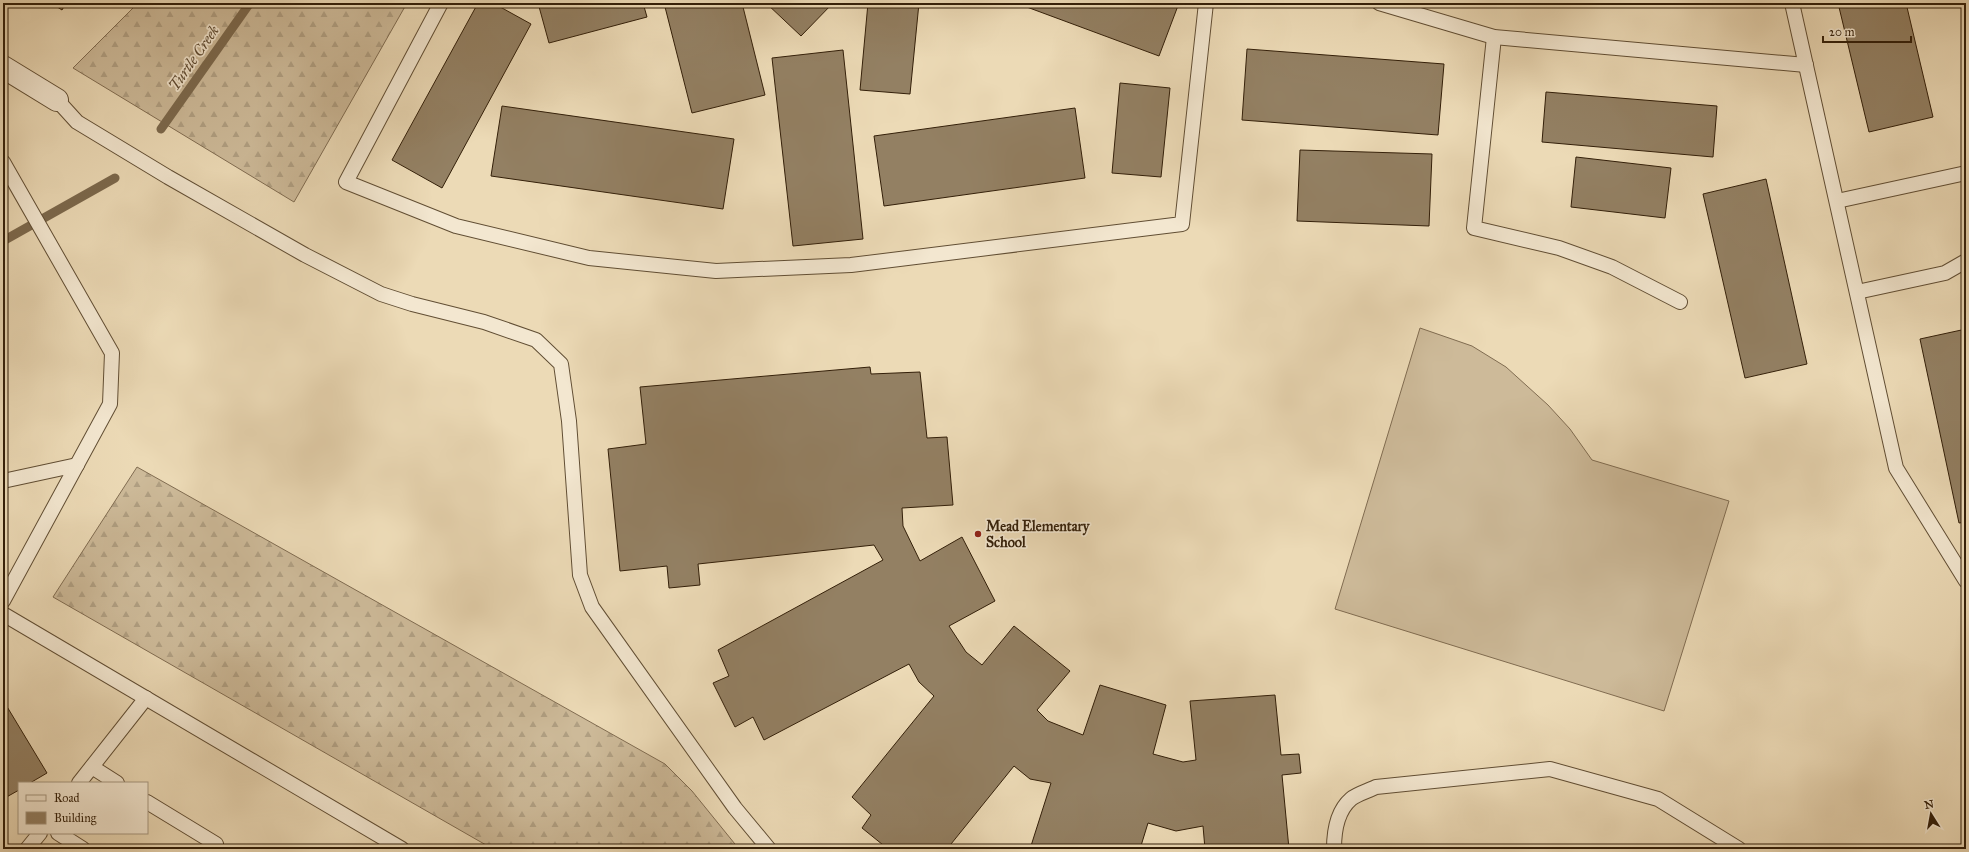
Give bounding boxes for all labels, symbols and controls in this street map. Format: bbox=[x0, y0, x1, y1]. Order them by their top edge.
scale bar bbox=[1823, 18, 1911, 44]
water label: Turtle Creek bbox=[165, 22, 223, 94]
text: 20 m bbox=[1829, 25, 1855, 39]
place label: Mead Elementary School bbox=[986, 518, 1091, 551]
marker: Mead Elementary School bbox=[973, 529, 983, 539]
legend bbox=[18, 782, 148, 834]
text: Road bbox=[54, 791, 80, 805]
north arrow bbox=[1911, 794, 1951, 834]
text: N bbox=[1923, 797, 1936, 812]
text: Building bbox=[54, 811, 97, 826]

